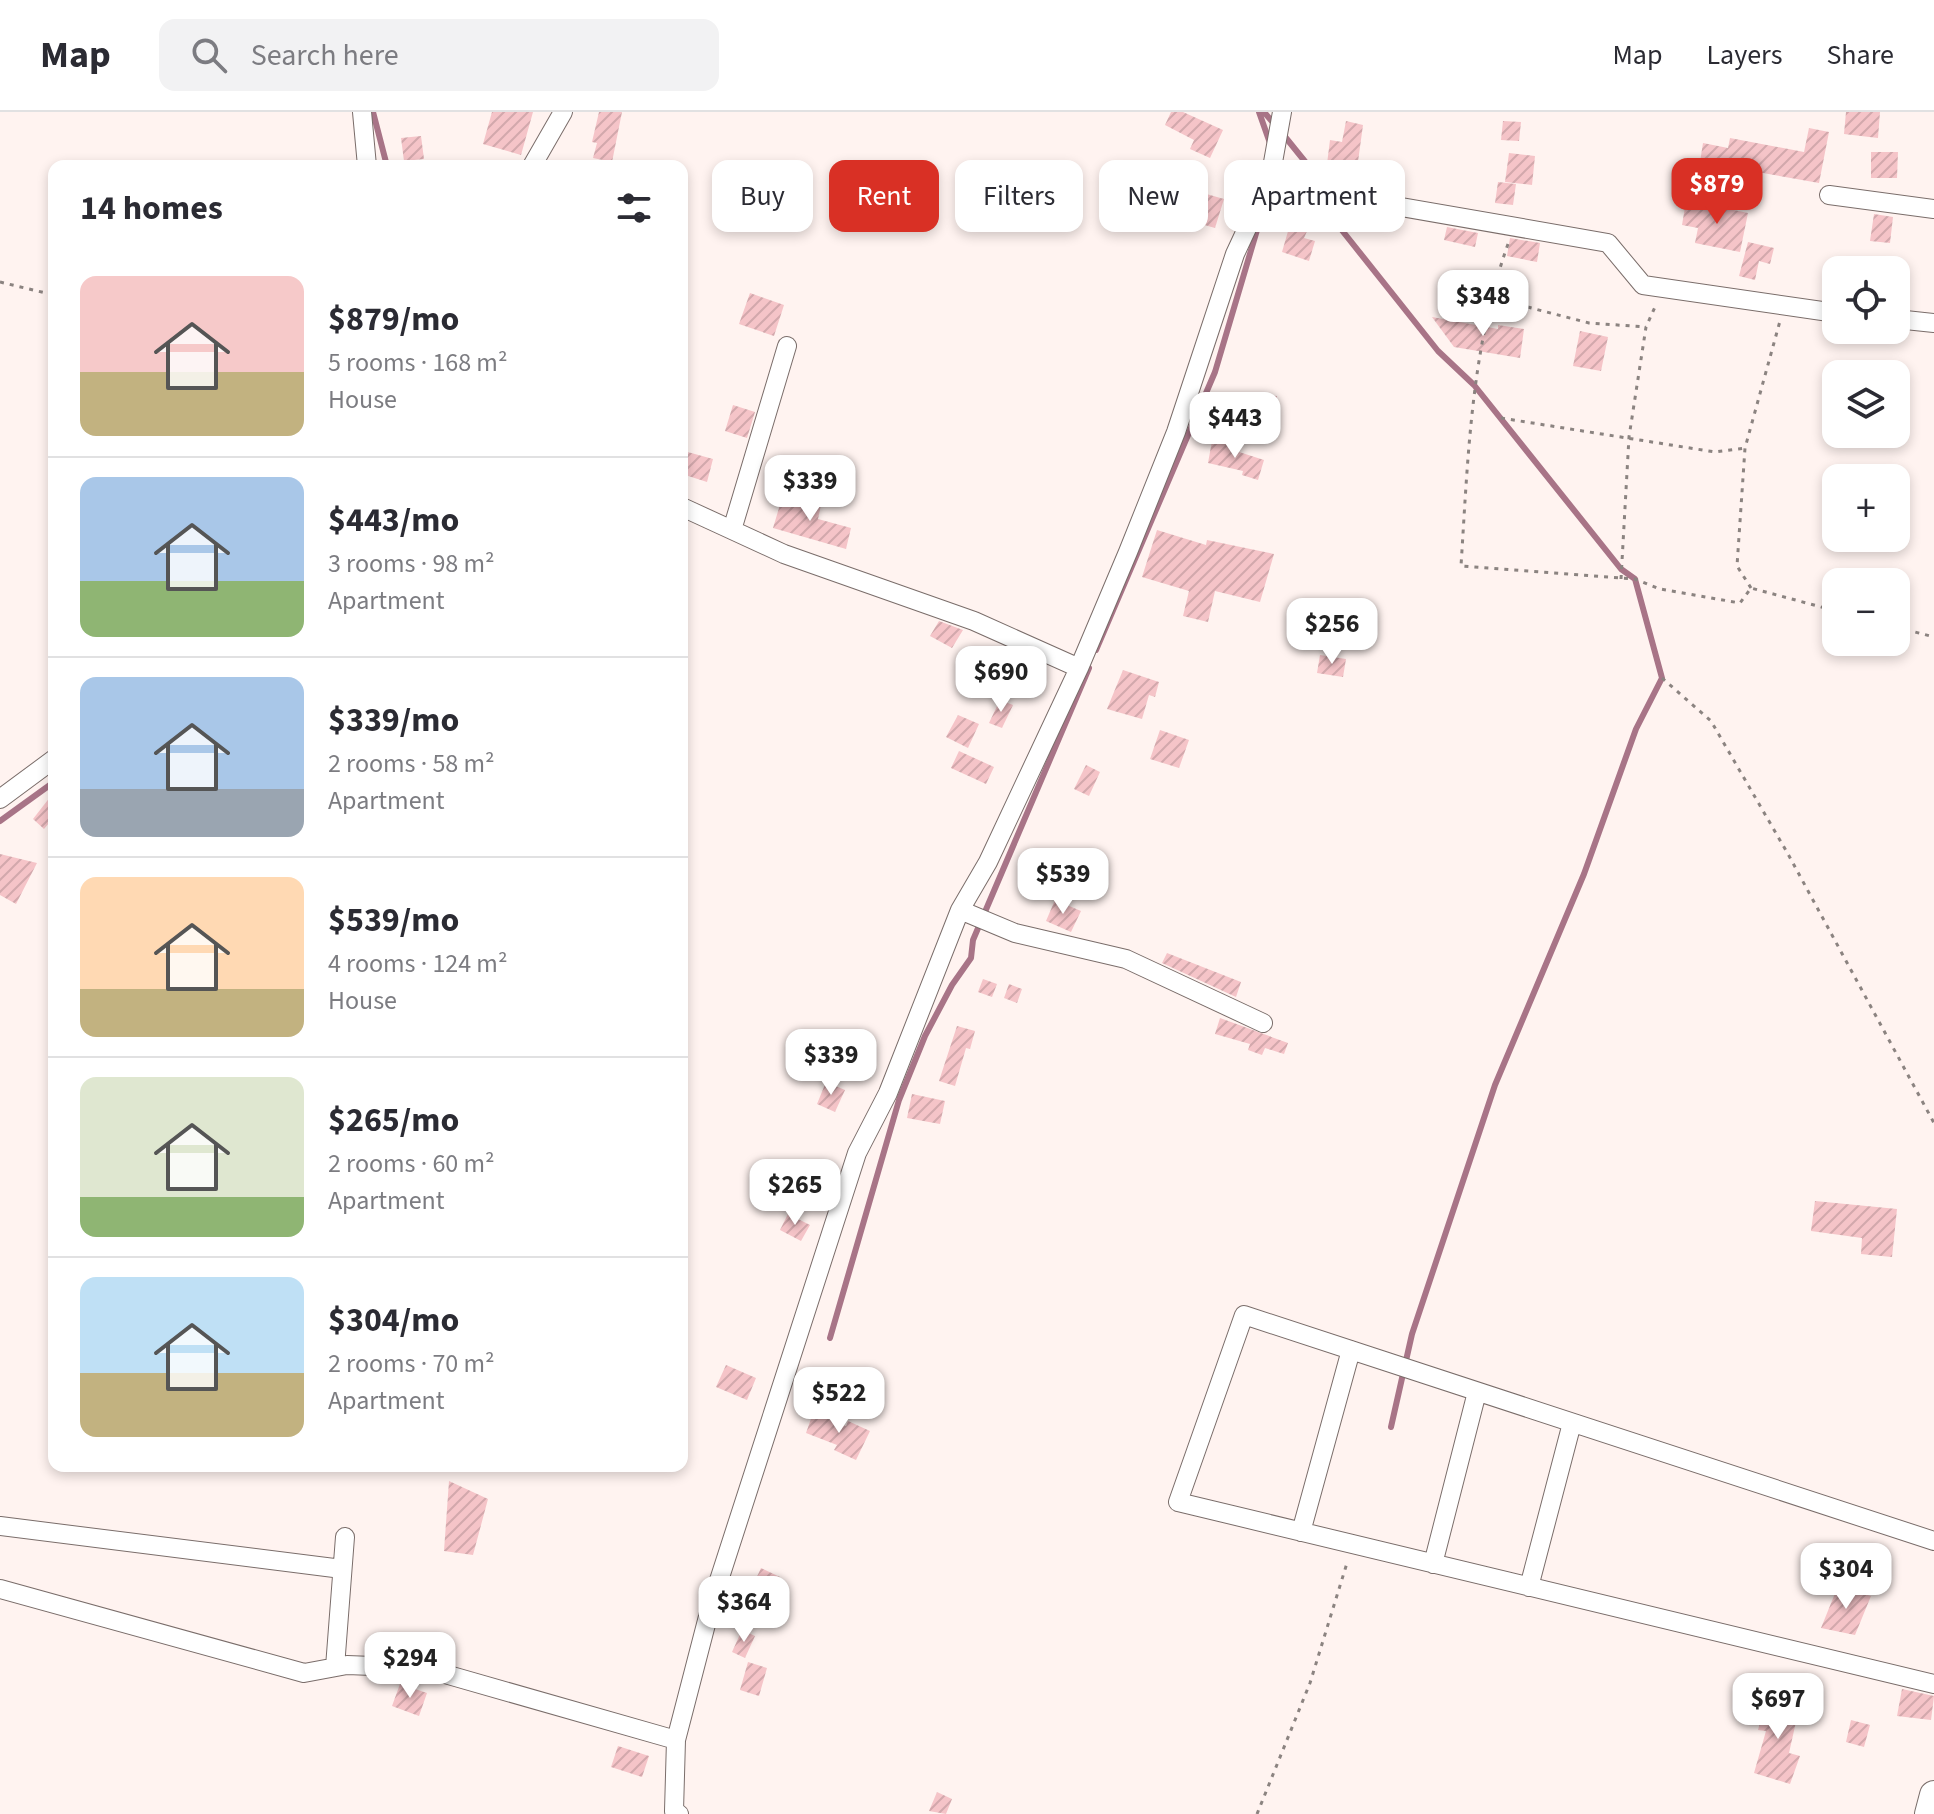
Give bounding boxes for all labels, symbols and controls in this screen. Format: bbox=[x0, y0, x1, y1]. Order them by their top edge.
search box bbox=[159, 19, 719, 91]
text: Map bbox=[40, 28, 111, 82]
icon: search bbox=[187, 33, 231, 77]
text: Search here bbox=[251, 34, 399, 77]
text: Map bbox=[1612, 35, 1662, 75]
text: Layers bbox=[1706, 35, 1782, 75]
text: Share bbox=[1826, 35, 1894, 75]
pin: $879 bbox=[1670, 158, 1764, 226]
chip: Buy bbox=[712, 160, 813, 232]
chip: Rent bbox=[829, 160, 939, 232]
chip: Filters bbox=[955, 160, 1083, 232]
chip: New bbox=[1099, 160, 1208, 232]
chip: Apartment bbox=[1224, 160, 1405, 232]
text: $879 bbox=[1690, 165, 1744, 202]
text: 14 homes bbox=[80, 184, 223, 233]
icon: filters bbox=[612, 186, 656, 230]
map controls bbox=[1822, 256, 1910, 656]
button: locate bbox=[1822, 256, 1910, 344]
pin: $348 bbox=[1436, 270, 1530, 338]
text: $348 bbox=[1456, 277, 1510, 314]
text: $879/mo bbox=[328, 295, 459, 344]
icon: home bbox=[144, 308, 240, 404]
text: 5 rooms · 168 m² bbox=[328, 344, 507, 381]
button: layers bbox=[1822, 360, 1910, 448]
text: House bbox=[328, 381, 397, 418]
pin: $443 bbox=[1188, 392, 1282, 460]
text: $443 bbox=[1208, 399, 1262, 436]
pin: $339 bbox=[763, 455, 857, 523]
text: $339 bbox=[783, 462, 837, 499]
button: + bbox=[1822, 464, 1910, 552]
text: $443/mo bbox=[328, 496, 459, 545]
icon: home bbox=[144, 509, 240, 605]
text: 3 rooms · 98 m² bbox=[328, 545, 495, 582]
button: − bbox=[1822, 568, 1910, 656]
text: Apartment bbox=[328, 582, 445, 619]
pin: $256 bbox=[1285, 598, 1379, 666]
text: $256 bbox=[1305, 605, 1359, 642]
pin: $690 bbox=[954, 646, 1048, 714]
text: $690 bbox=[974, 653, 1028, 690]
text: $339/mo bbox=[328, 696, 459, 745]
icon: home bbox=[144, 709, 240, 805]
text: 2 rooms · 58 m² bbox=[328, 745, 495, 782]
text: Apartment bbox=[328, 782, 445, 819]
pin: $539 bbox=[1016, 848, 1110, 916]
text: $539 bbox=[1036, 855, 1090, 892]
text: $539/mo bbox=[328, 896, 459, 945]
icon: home bbox=[144, 909, 240, 1005]
text: 4 rooms · 124 m² bbox=[328, 945, 507, 982]
text: House bbox=[328, 982, 397, 1019]
pin: $339 bbox=[784, 1029, 878, 1097]
text: $339 bbox=[804, 1036, 858, 1073]
text: $265/mo bbox=[328, 1096, 459, 1145]
icon: home bbox=[144, 1109, 240, 1205]
text: 2 rooms · 60 m² bbox=[328, 1145, 495, 1182]
pin: $265 bbox=[748, 1159, 842, 1227]
text: $265 bbox=[768, 1166, 822, 1203]
text: Apartment bbox=[328, 1182, 445, 1219]
text: $304/mo bbox=[328, 1296, 459, 1345]
icon: home bbox=[144, 1309, 240, 1405]
text: 2 rooms · 70 m² bbox=[328, 1345, 495, 1382]
pin: $522 bbox=[792, 1367, 886, 1435]
text: $522 bbox=[812, 1374, 866, 1411]
text: Apartment bbox=[328, 1382, 445, 1419]
pin: $304 bbox=[1799, 1543, 1893, 1611]
text: $304 bbox=[1819, 1550, 1873, 1587]
pin: $364 bbox=[697, 1576, 791, 1644]
text: $364 bbox=[717, 1583, 771, 1620]
pin: $294 bbox=[363, 1632, 457, 1700]
text: $294 bbox=[383, 1639, 437, 1676]
pin: $697 bbox=[1731, 1673, 1825, 1741]
text: $697 bbox=[1751, 1680, 1805, 1717]

